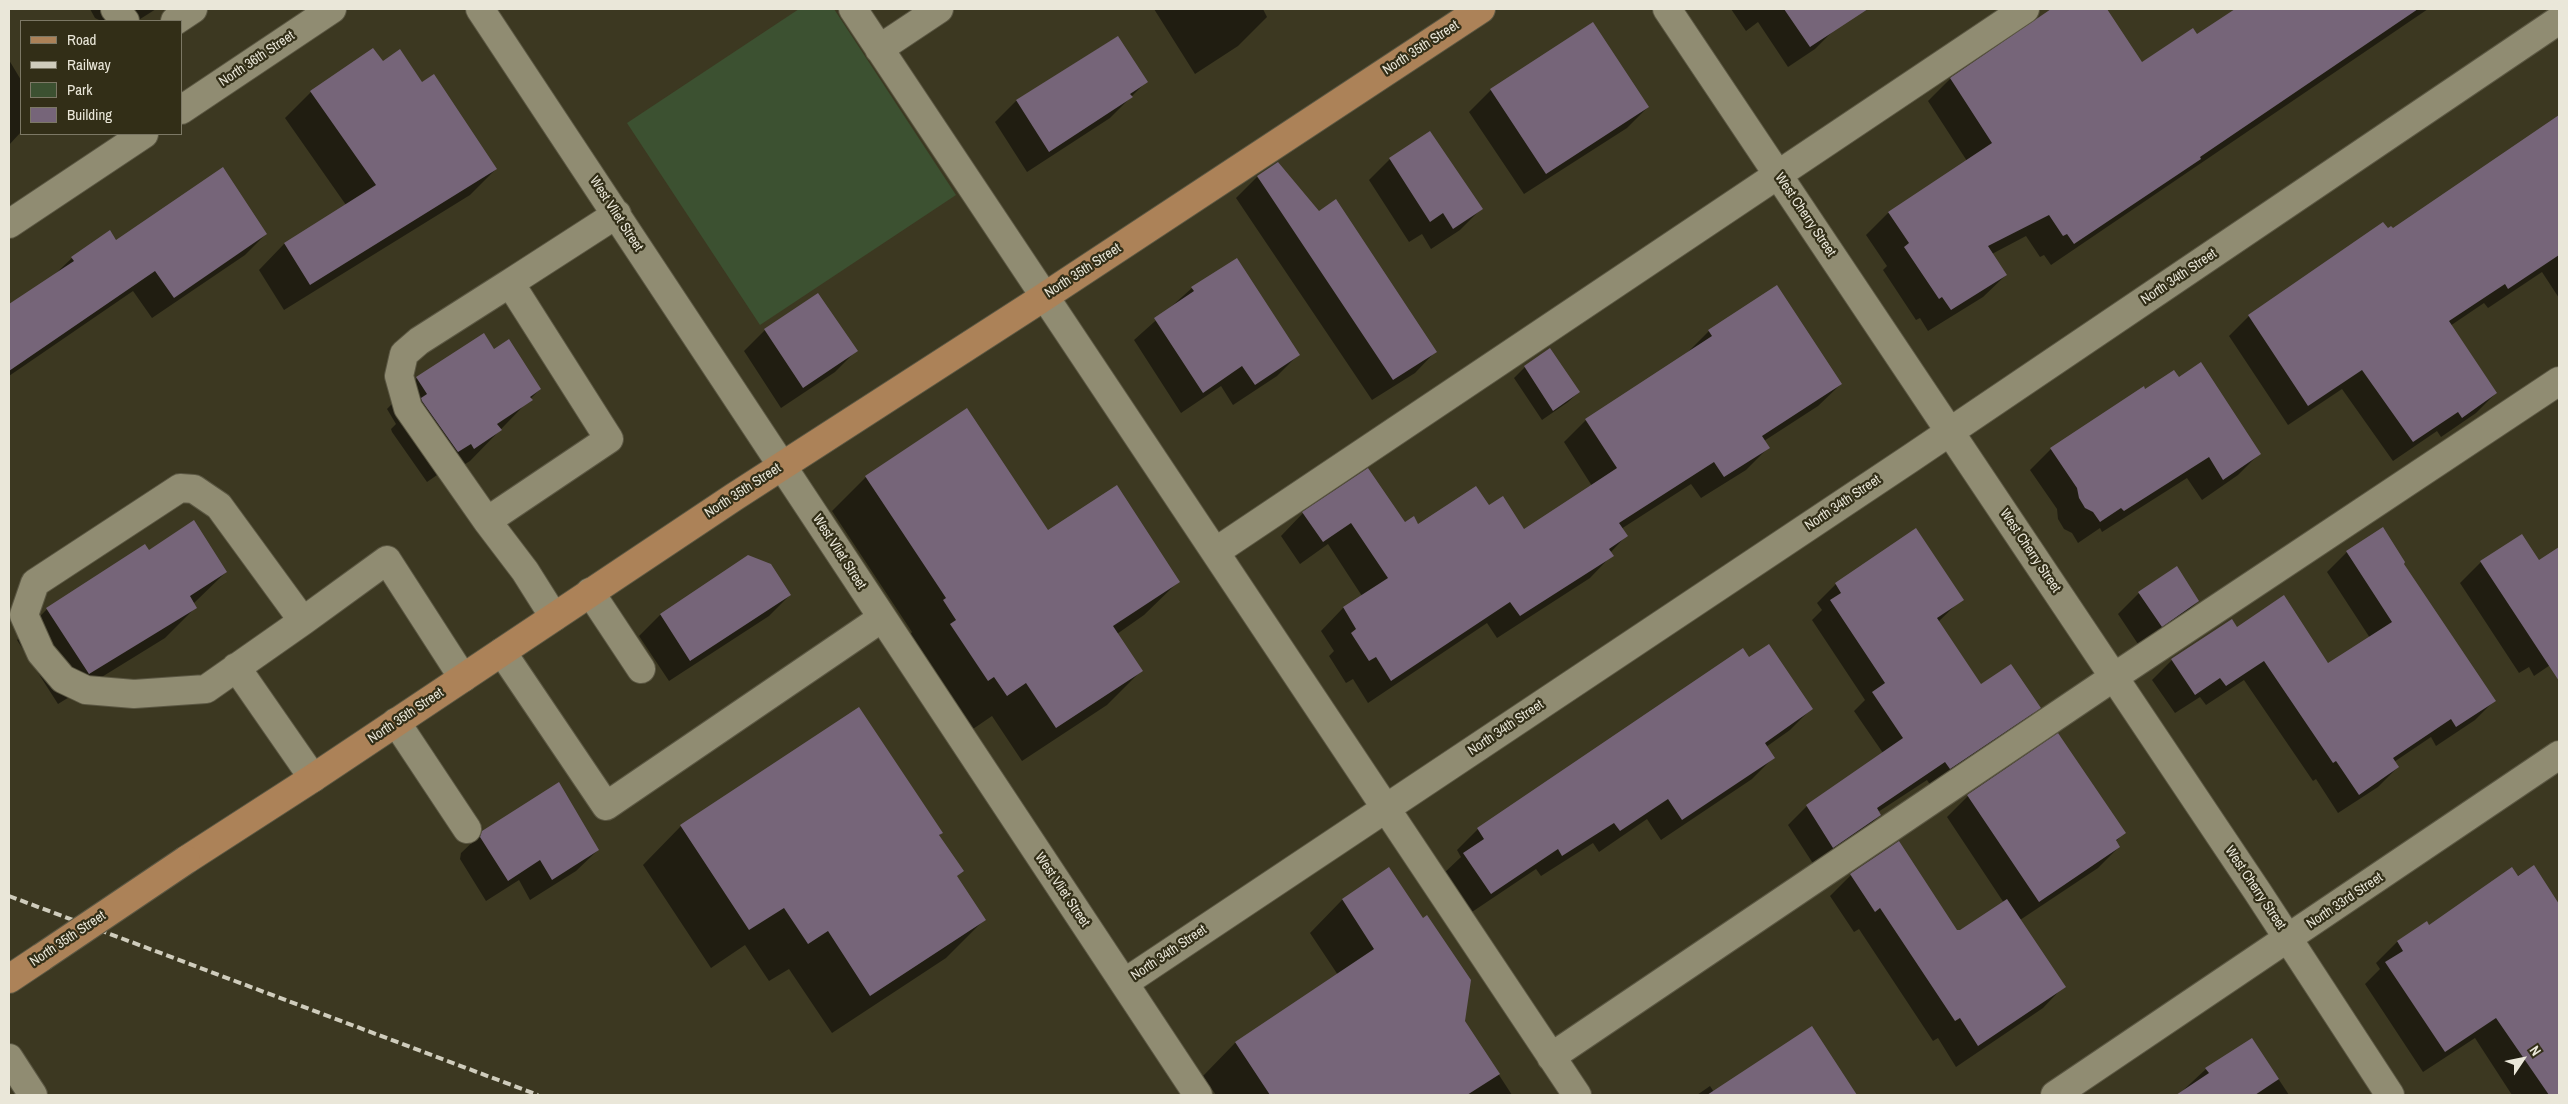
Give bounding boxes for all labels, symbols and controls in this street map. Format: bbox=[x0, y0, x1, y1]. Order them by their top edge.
street label: North 35th Street bbox=[1380, 17, 1462, 79]
legend bbox=[20, 20, 182, 135]
street label: North 36th Street bbox=[216, 28, 298, 90]
text: Road bbox=[67, 29, 96, 50]
text: Railway bbox=[67, 54, 111, 75]
text: Park bbox=[67, 79, 92, 100]
text: Building bbox=[67, 104, 112, 125]
street label: West Cherry Street bbox=[1771, 170, 1839, 260]
street label: West Vliet Street bbox=[586, 173, 646, 255]
street label: North 35th Street bbox=[1042, 240, 1124, 302]
street label: North 34th Street bbox=[2138, 246, 2220, 308]
street label: North 35th Street bbox=[702, 460, 784, 522]
street label: North 34th Street bbox=[1802, 472, 1884, 534]
street label: West Cherry Street bbox=[1996, 506, 2064, 596]
street label: West Vliet Street bbox=[809, 511, 869, 593]
street label: North 35th Street bbox=[365, 685, 447, 747]
street label: North 34th Street bbox=[1465, 697, 1547, 759]
street label: West Cherry Street bbox=[2221, 843, 2289, 933]
street label: West Vliet Street bbox=[1031, 850, 1093, 930]
street label: North 33rd Street bbox=[2304, 869, 2386, 933]
street label: North 35th Street bbox=[27, 908, 109, 970]
street label: North 34th Street bbox=[1128, 922, 1210, 984]
north arrow bbox=[2498, 1034, 2548, 1084]
text: N bbox=[2526, 1042, 2545, 1059]

